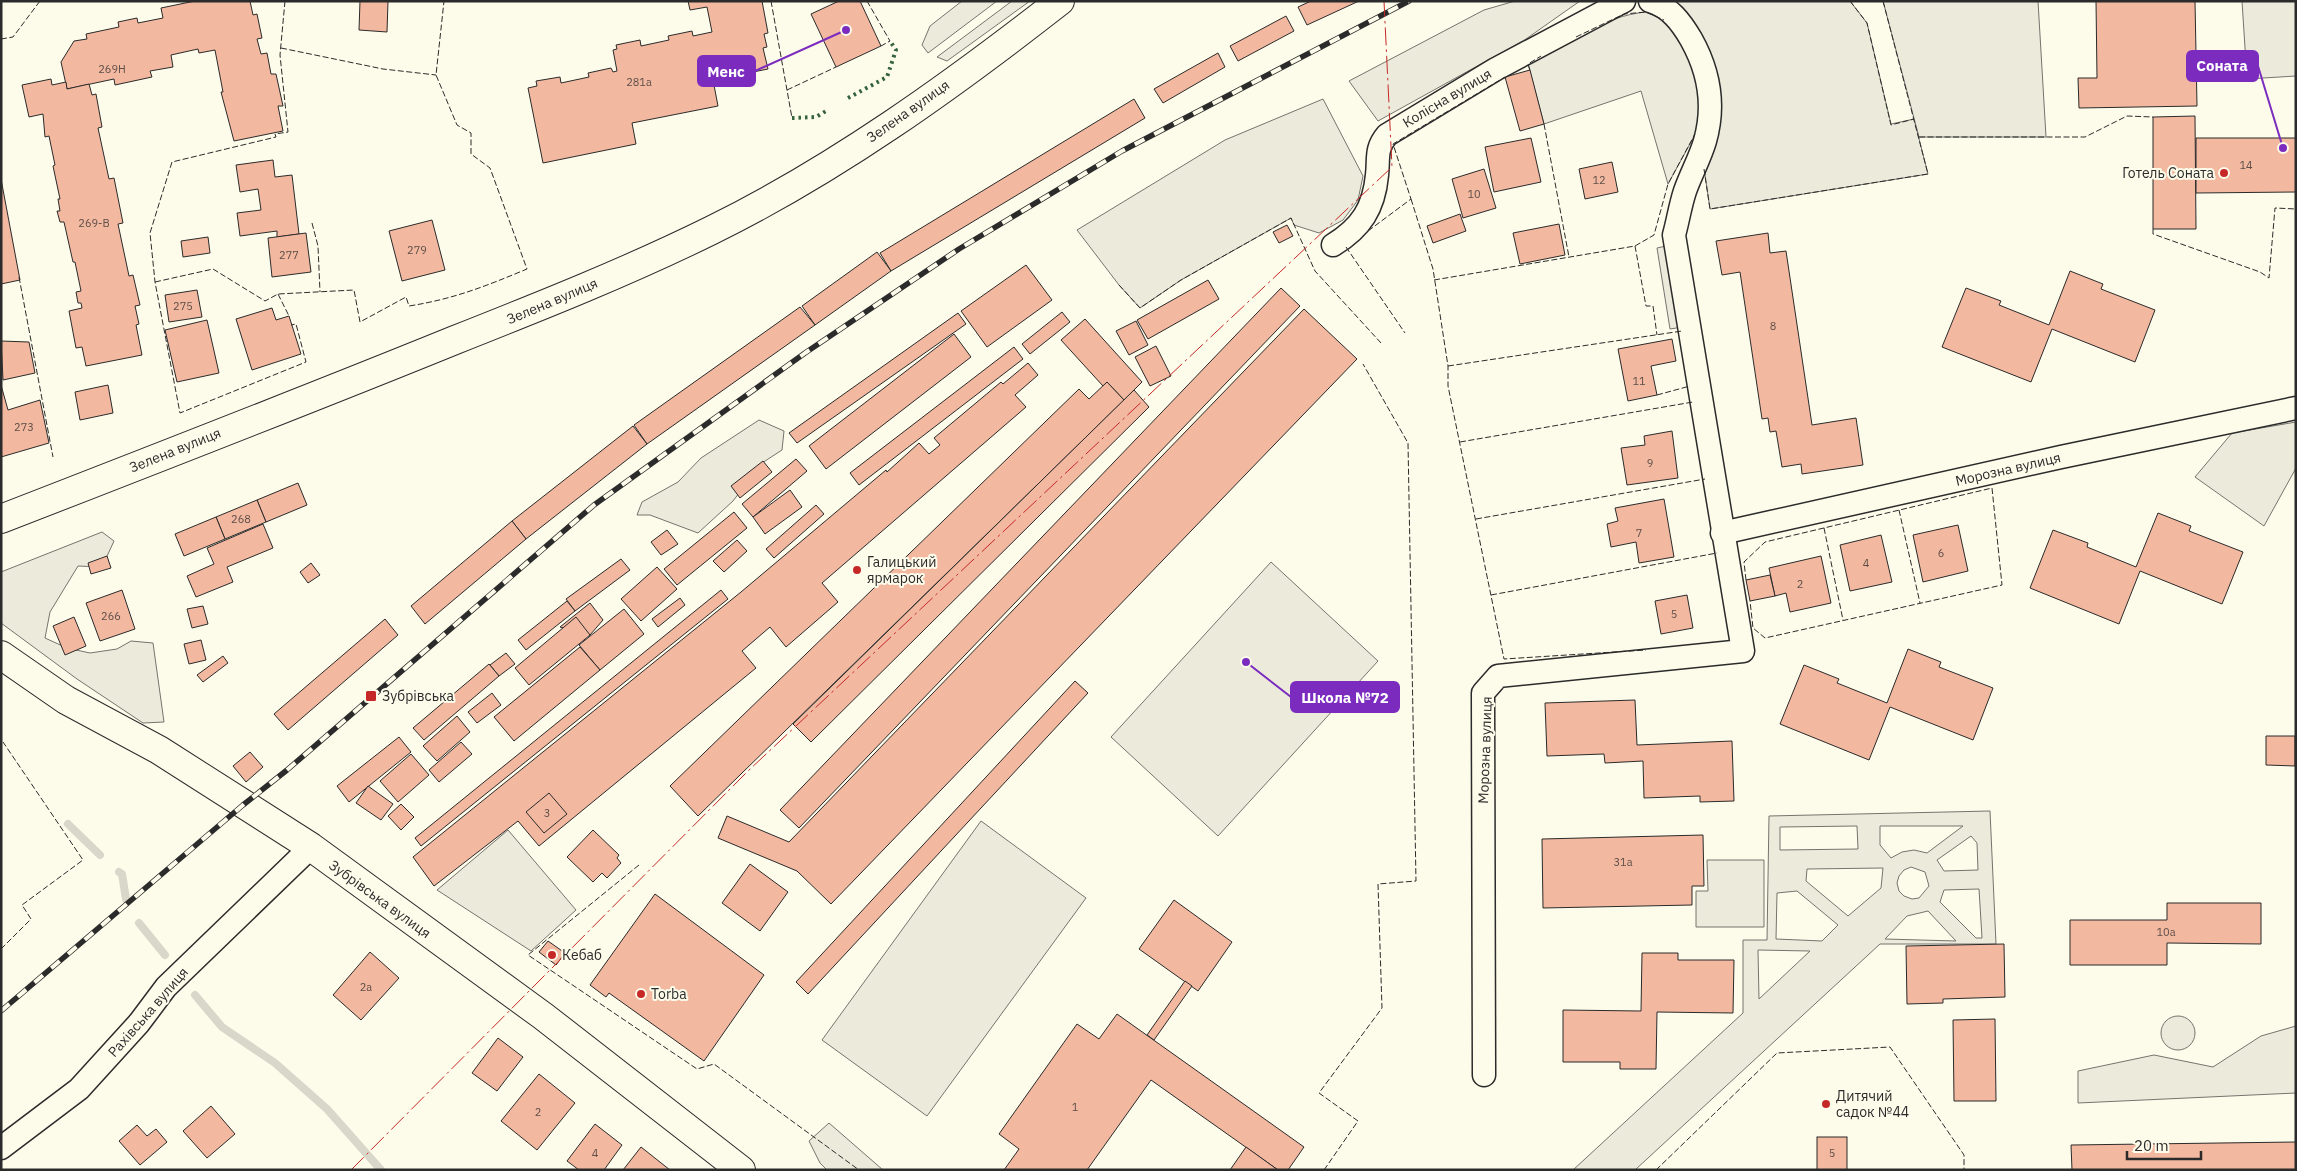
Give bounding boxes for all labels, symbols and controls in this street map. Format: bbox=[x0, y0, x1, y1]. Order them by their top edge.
callout: Соната bbox=[2187, 51, 2258, 81]
callout: Менс bbox=[698, 56, 755, 86]
text: Соната bbox=[2196, 56, 2248, 75]
house number: 269Н bbox=[98, 62, 126, 76]
text: Менс bbox=[707, 62, 745, 81]
street label: Колісна вулиця bbox=[1399, 64, 1495, 132]
house number: 281а bbox=[626, 75, 652, 89]
street label: Зелена вулиця bbox=[863, 76, 953, 146]
house number: 14 bbox=[2239, 158, 2253, 172]
place label: Готель Соната bbox=[2122, 164, 2215, 182]
marker: Готель Соната bbox=[2218, 167, 2230, 179]
house number: 12 bbox=[1592, 173, 1606, 187]
house number: 10 bbox=[1467, 187, 1481, 201]
house number: 269-В bbox=[78, 216, 110, 230]
house number: 279 bbox=[407, 243, 427, 257]
house number: 277 bbox=[279, 248, 299, 262]
street label: Зелена вулиця bbox=[504, 274, 600, 328]
house number: 275 bbox=[173, 299, 193, 313]
house number: 8 bbox=[1770, 319, 1776, 333]
house number: 11 bbox=[1632, 374, 1646, 388]
house number: 273 bbox=[14, 420, 34, 434]
street label: Зелена вулиця bbox=[127, 423, 223, 477]
street label: Морозна вулиця bbox=[1954, 448, 2062, 490]
house number: 9 bbox=[1647, 456, 1653, 470]
house number: 268 bbox=[231, 512, 251, 526]
house number: 7 bbox=[1636, 526, 1642, 540]
house number: 6 bbox=[1938, 546, 1944, 560]
place label: Галицький ярмарок bbox=[867, 553, 936, 587]
house number: 4 bbox=[1863, 556, 1870, 570]
marker: Галицький ярмарок bbox=[851, 564, 863, 576]
house number: 2 bbox=[1797, 577, 1803, 591]
house number: 5 bbox=[1671, 607, 1677, 621]
house number: 266 bbox=[101, 609, 121, 623]
callout: Школа №72 bbox=[1291, 682, 1399, 712]
place label: Зубрівська bbox=[382, 687, 454, 705]
text: Школа №72 bbox=[1301, 688, 1389, 707]
marker: Зубрівська bbox=[364, 689, 378, 703]
street label: Морозна вулиця bbox=[1474, 696, 1496, 804]
house number: 3 bbox=[544, 806, 550, 820]
house number: 31а bbox=[1613, 855, 1633, 869]
street label: Зубрівська вулиця bbox=[325, 856, 435, 942]
house number: 10а bbox=[2156, 925, 2176, 939]
place label: Кебаб bbox=[562, 946, 602, 964]
marker: Кебаб bbox=[546, 949, 558, 961]
street label: Рахівська вулиця bbox=[104, 963, 192, 1061]
house number: 2а bbox=[360, 980, 372, 994]
place label: Torba bbox=[651, 985, 687, 1003]
marker: Torba bbox=[635, 988, 647, 1000]
place label: Дитячий садок №44 bbox=[1836, 1087, 1909, 1121]
marker: Дитячий садок №44 bbox=[1820, 1098, 1832, 1110]
house number: 1 bbox=[1072, 1100, 1079, 1114]
house number: 2 bbox=[535, 1105, 541, 1119]
scale bar bbox=[2127, 1128, 2201, 1160]
text: 20 m bbox=[2134, 1136, 2169, 1155]
house number: 4 bbox=[592, 1146, 599, 1160]
house number: 5 bbox=[1829, 1146, 1835, 1160]

